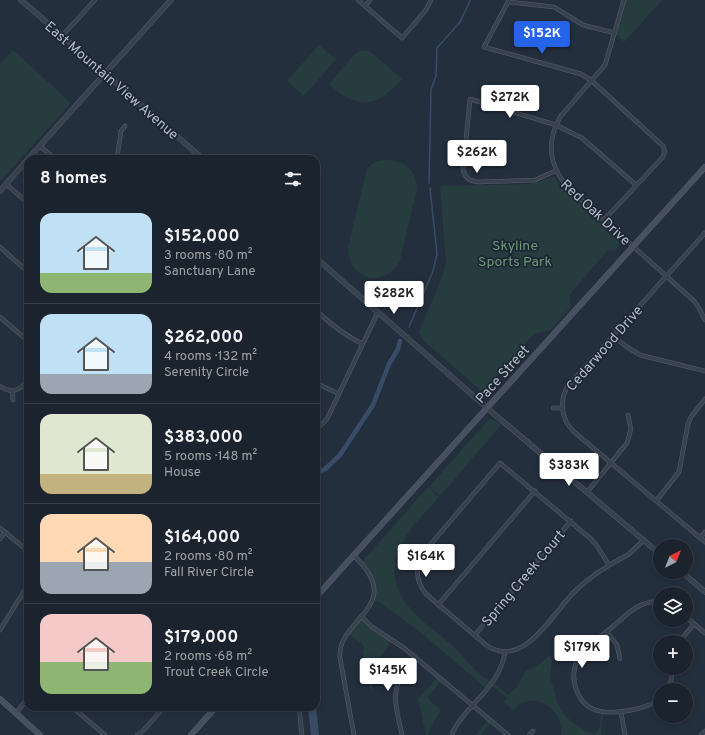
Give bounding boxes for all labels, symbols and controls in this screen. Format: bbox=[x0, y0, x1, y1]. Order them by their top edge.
street label: East Mountain View Avenue bbox=[41, 18, 181, 144]
pin: $152K bbox=[514, 21, 570, 55]
text: $152K bbox=[523, 26, 561, 42]
pin: $272K bbox=[482, 85, 538, 119]
text: $272K bbox=[490, 90, 530, 106]
pin: $262K bbox=[449, 140, 505, 174]
text: $262K bbox=[457, 145, 497, 161]
text: 8 homes bbox=[40, 168, 107, 190]
icon: filters bbox=[282, 168, 304, 190]
street label: Red Oak Drive bbox=[557, 176, 633, 250]
text: $152,000 bbox=[164, 226, 240, 248]
icon: home bbox=[72, 229, 120, 277]
park label: Skyline Sports Park bbox=[478, 238, 552, 271]
text: 3 rooms · 80 m² bbox=[164, 248, 252, 264]
text: Sanctuary Lane bbox=[164, 264, 256, 280]
pin: $282K bbox=[366, 281, 422, 315]
text: $282K bbox=[374, 286, 414, 302]
street label: Cedarwood Drive bbox=[563, 303, 647, 395]
text: $262,000 bbox=[164, 327, 243, 349]
icon: home bbox=[72, 330, 120, 378]
street label: Pace Street bbox=[473, 342, 534, 408]
text: 4 rooms · 132 m² bbox=[164, 349, 257, 365]
text: Serenity Circle bbox=[164, 365, 249, 381]
text: $383,000 bbox=[164, 427, 243, 449]
icon: home bbox=[72, 430, 120, 478]
text: 5 rooms · 148 m² bbox=[164, 449, 257, 465]
pin: $383K bbox=[541, 453, 597, 487]
text: $383K bbox=[549, 458, 589, 474]
text: House bbox=[164, 465, 201, 481]
text: $164,000 bbox=[164, 527, 240, 549]
street label: Spring Creek Court bbox=[479, 527, 569, 631]
icon: home bbox=[72, 530, 120, 578]
north arrow bbox=[653, 539, 693, 579]
map controls bbox=[653, 539, 693, 723]
pin: $164K bbox=[398, 544, 454, 578]
text: 2 rooms · 80 m² bbox=[164, 549, 253, 565]
text: $164K bbox=[407, 549, 445, 565]
text: Fall River Circle bbox=[164, 565, 254, 581]
button: layers bbox=[653, 587, 693, 627]
text: $179,000 bbox=[164, 627, 238, 649]
icon: home bbox=[72, 630, 120, 678]
pin: $179K bbox=[554, 635, 610, 669]
button: + bbox=[653, 635, 693, 675]
text: $179K bbox=[563, 640, 601, 656]
text: 2 rooms · 68 m² bbox=[164, 649, 252, 665]
pin: $145K bbox=[360, 658, 416, 692]
text: $145K bbox=[369, 663, 407, 679]
text: Trout Creek Circle bbox=[164, 665, 268, 681]
button: − bbox=[653, 683, 693, 723]

